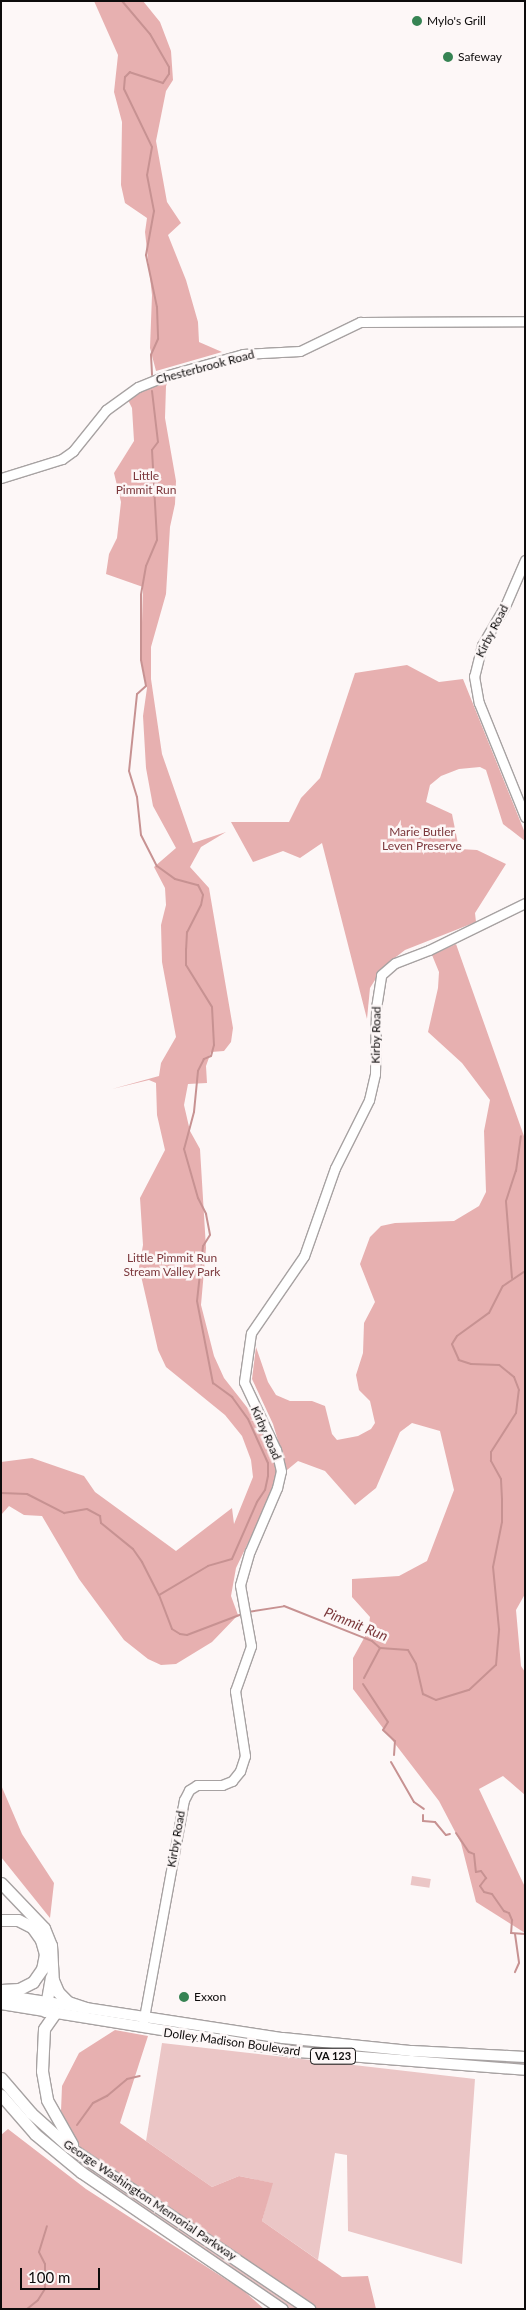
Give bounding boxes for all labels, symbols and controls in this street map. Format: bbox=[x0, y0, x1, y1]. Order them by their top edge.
place label: Mylo's Grill bbox=[427, 14, 486, 28]
marker: Mylo's Grill bbox=[411, 15, 423, 27]
place label: Safeway bbox=[458, 50, 502, 64]
marker: Safeway bbox=[442, 51, 454, 63]
street label: Chesterbrook Road bbox=[154, 347, 256, 387]
park label: Little Pimmit Run bbox=[116, 469, 176, 497]
street label: Kirby Road bbox=[473, 602, 511, 660]
park label: Marie Butler Leven Preserve bbox=[382, 825, 462, 853]
street label: Kirby Road bbox=[368, 1006, 384, 1064]
park label: Little Pimmit Run Stream Valley Park bbox=[123, 1251, 221, 1279]
street label: Kirby Road bbox=[248, 1404, 284, 1462]
water label: Pimmit Run bbox=[322, 1604, 390, 1644]
street label: Kirby Road bbox=[164, 1809, 188, 1869]
place label: Exxon bbox=[194, 1990, 226, 2004]
marker: Exxon bbox=[178, 1991, 190, 2003]
street label: Dolley Madison Boulevard bbox=[163, 2025, 301, 2059]
road number: VA 123 bbox=[309, 2048, 357, 2064]
street label: George Washington Memorial Parkway bbox=[61, 2137, 239, 2263]
scale bar bbox=[22, 2258, 102, 2290]
text: 100 m bbox=[28, 2268, 70, 2286]

